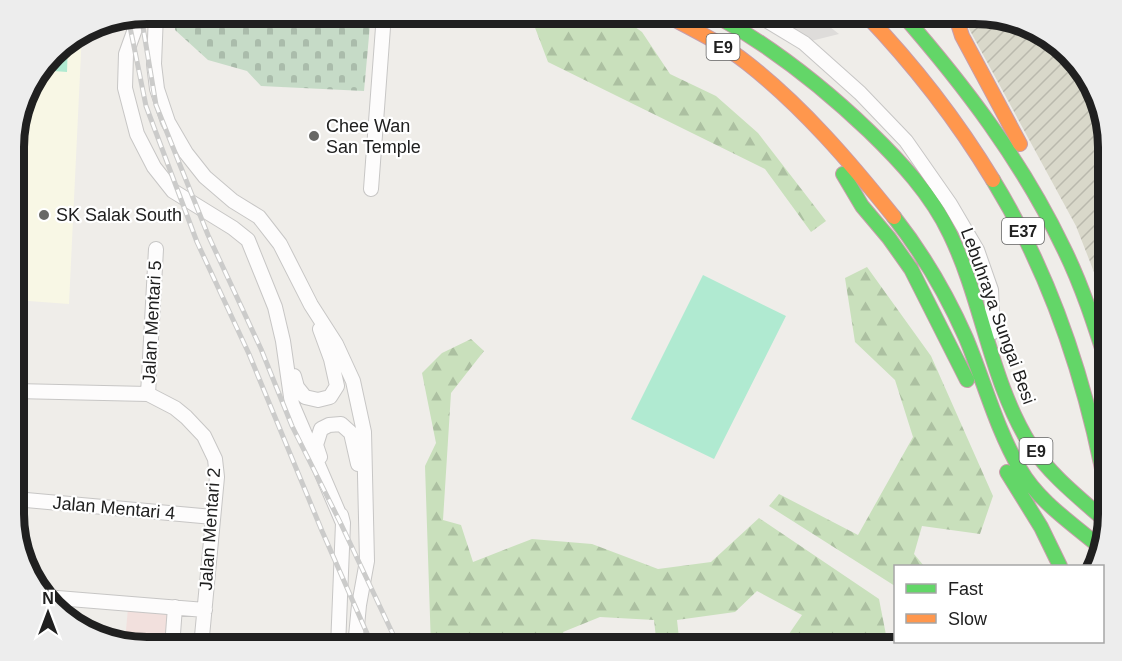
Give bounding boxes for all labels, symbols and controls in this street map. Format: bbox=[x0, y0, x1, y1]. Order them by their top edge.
road number: E9 bbox=[706, 34, 740, 60]
place label: Chee Wan San Temple bbox=[326, 116, 421, 157]
marker: Chee Wan San Temple bbox=[307, 129, 321, 143]
place label: SK Salak South bbox=[56, 205, 182, 225]
marker: SK Salak South bbox=[37, 208, 51, 222]
road number: E37 bbox=[1002, 218, 1044, 244]
street label: Lebuhraya Sungai Besi bbox=[957, 225, 1039, 407]
street label: Jalan Mentari 5 bbox=[139, 260, 165, 384]
road number: E9 bbox=[1020, 438, 1052, 464]
street label: Jalan Mentari 2 bbox=[196, 467, 224, 591]
street label: Jalan Mentari 4 bbox=[52, 493, 176, 523]
legend bbox=[894, 565, 1104, 643]
text: Fast bbox=[948, 579, 983, 599]
north arrow bbox=[18, 583, 78, 643]
text: N bbox=[42, 590, 54, 607]
text: Slow bbox=[948, 609, 988, 629]

